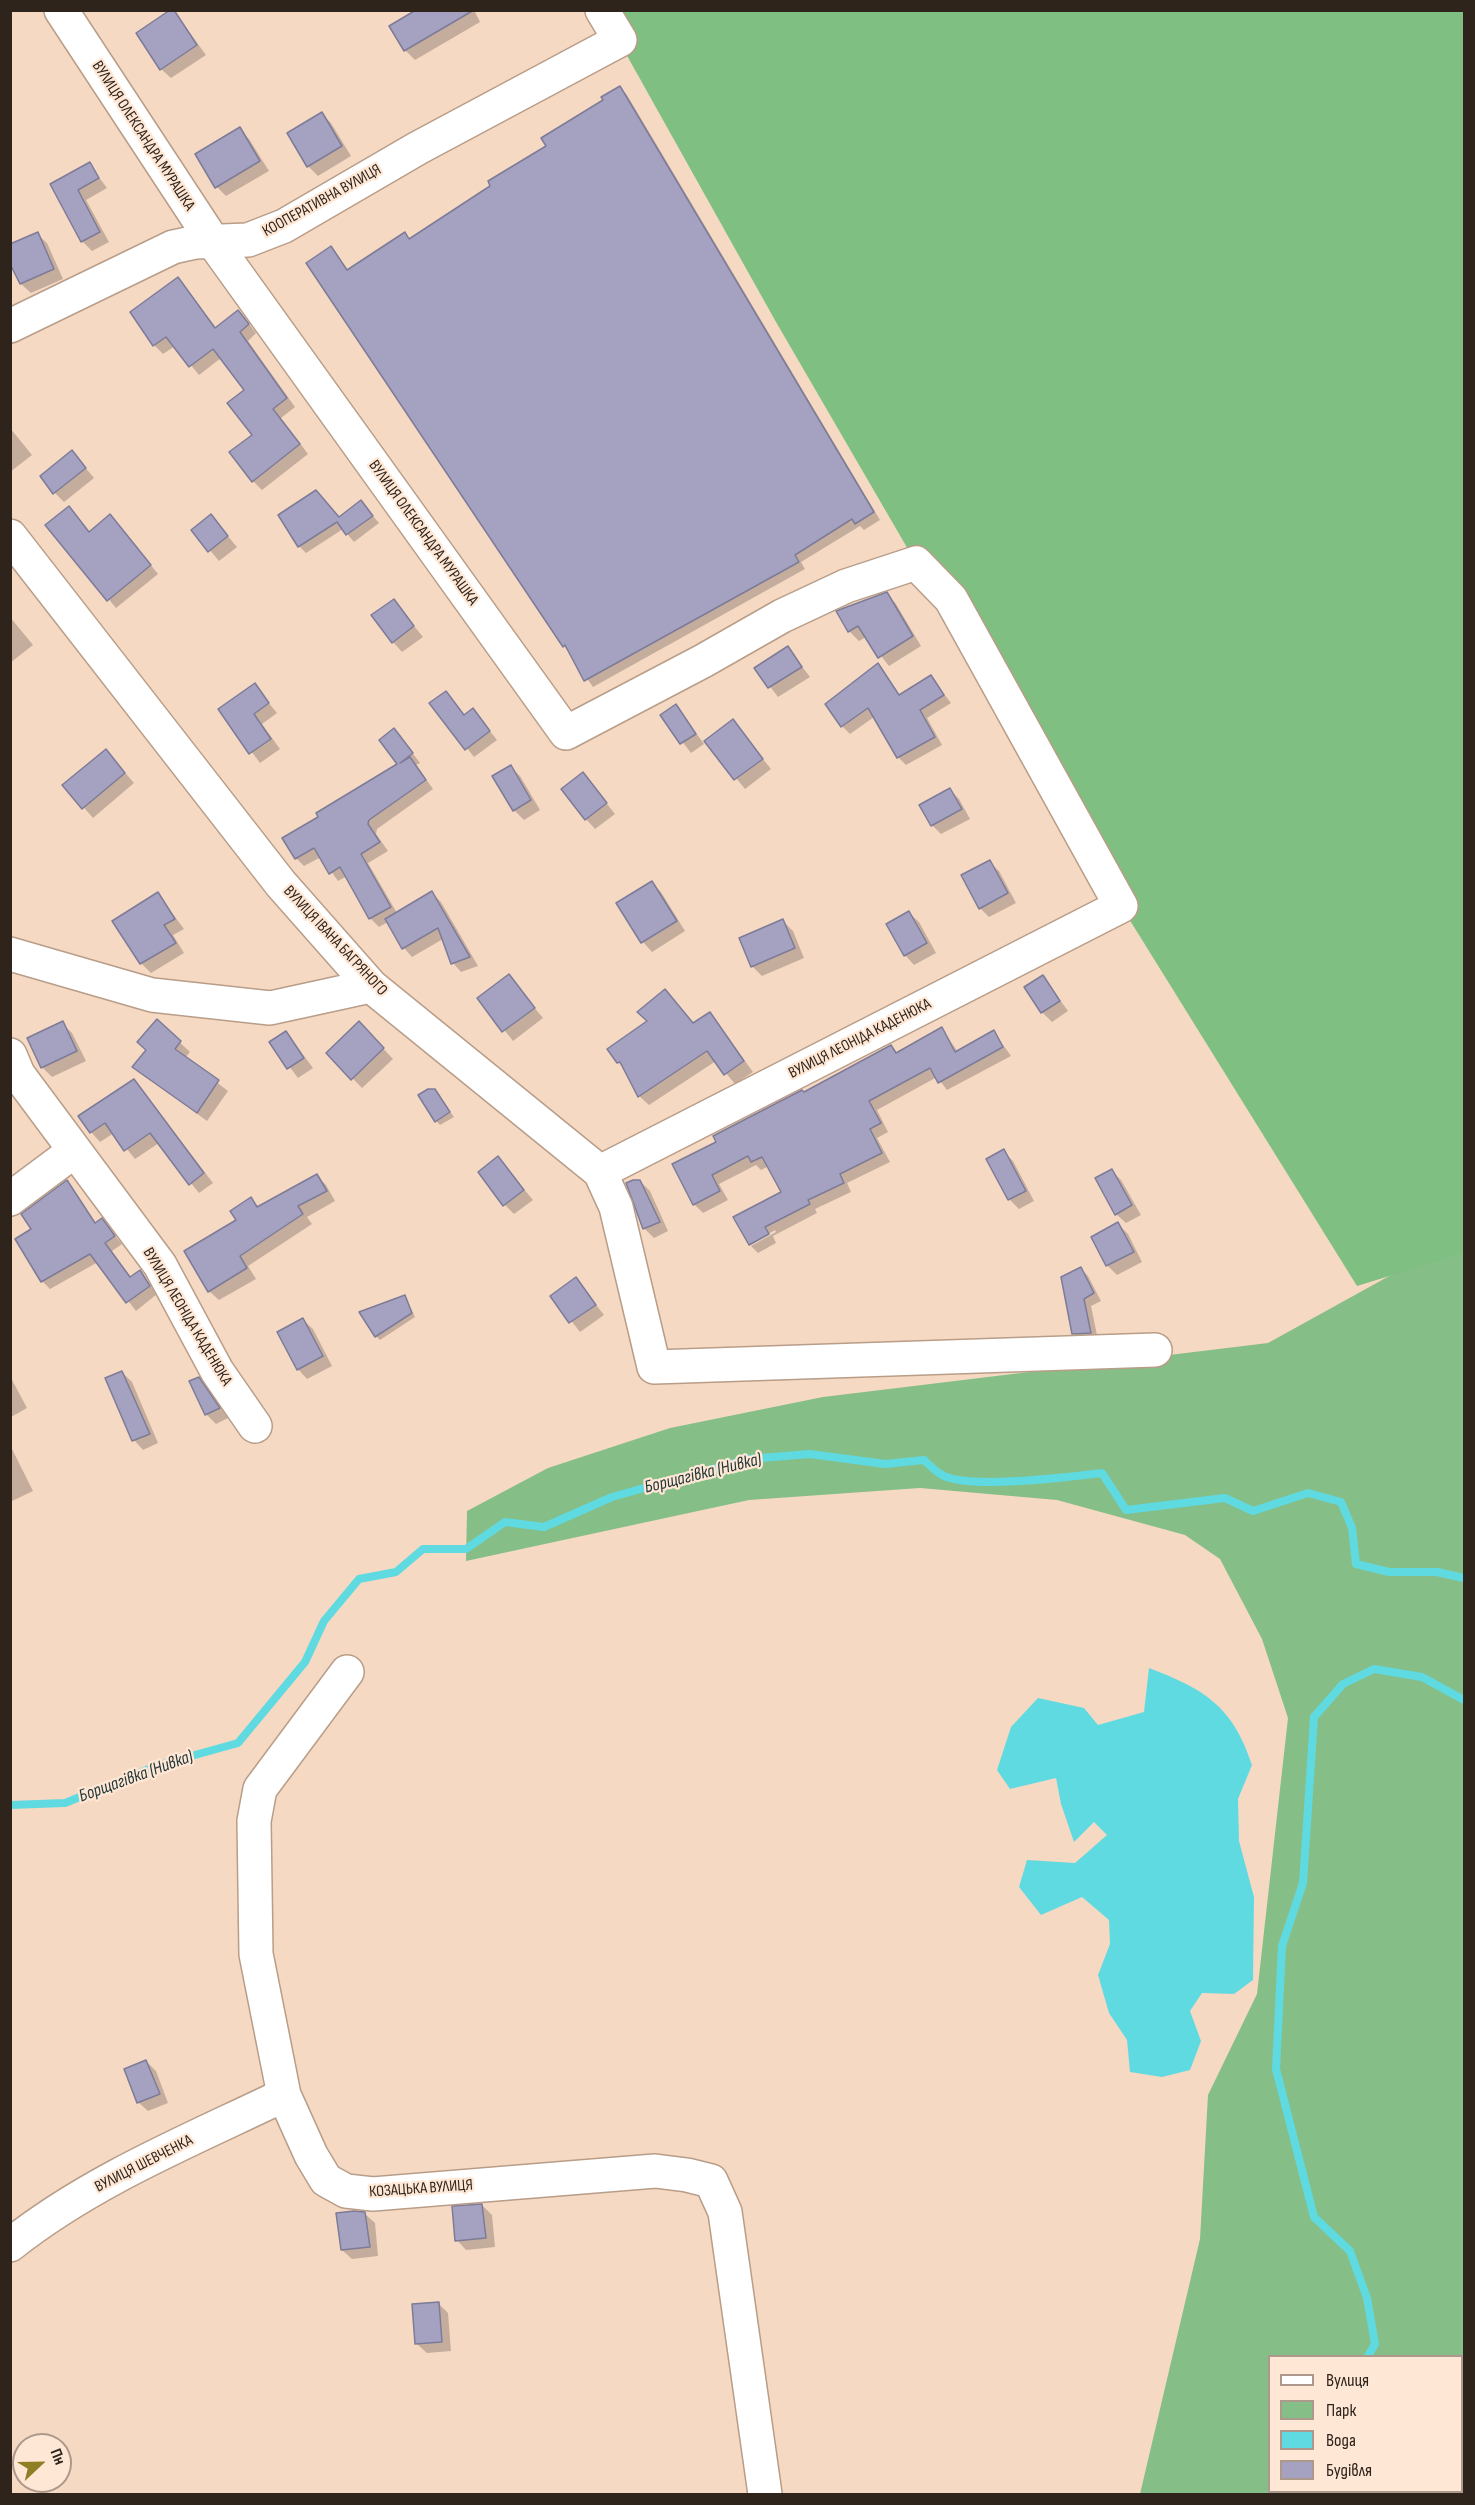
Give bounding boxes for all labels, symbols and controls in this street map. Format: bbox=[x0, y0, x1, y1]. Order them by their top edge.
street label: ВУЛИЦЯ ОЛЕКСАНДРА МУРАШКА bbox=[87, 58, 199, 214]
street label: КООПЕРАТИВНА ВУЛИЦЯ bbox=[259, 160, 385, 242]
street label: ВУЛИЦЯ ОЛЕКСАНДРА МУРАШКА bbox=[364, 457, 482, 609]
street label: ВУЛИЦЯ ІВАНА БАГРЯНОГО bbox=[279, 882, 391, 1000]
street label: ВУЛИЦЯ ЛЕОНІДА КАДЕНЮКА bbox=[786, 995, 934, 1083]
street label: ВУЛИЦЯ ЛЕОНІДА КАДЕНЮКА bbox=[138, 1245, 236, 1389]
water label: Борщагівка (Нивка) bbox=[642, 1449, 764, 1499]
water label: Борщагівка (Нивка) bbox=[76, 1746, 196, 1808]
street label: ВУЛИЦЯ ШЕВЧЕНКА bbox=[92, 2131, 196, 2197]
street label: КОЗАЦЬКА ВУЛИЦЯ bbox=[369, 2176, 473, 2202]
legend bbox=[1268, 2355, 1463, 2493]
text: Вулиця bbox=[1326, 2370, 1369, 2391]
text: Парк bbox=[1326, 2400, 1356, 2421]
text: Вода bbox=[1326, 2430, 1356, 2451]
north arrow bbox=[12, 2433, 72, 2493]
text: Пн bbox=[46, 2446, 69, 2468]
text: Будівля bbox=[1326, 2460, 1372, 2481]

